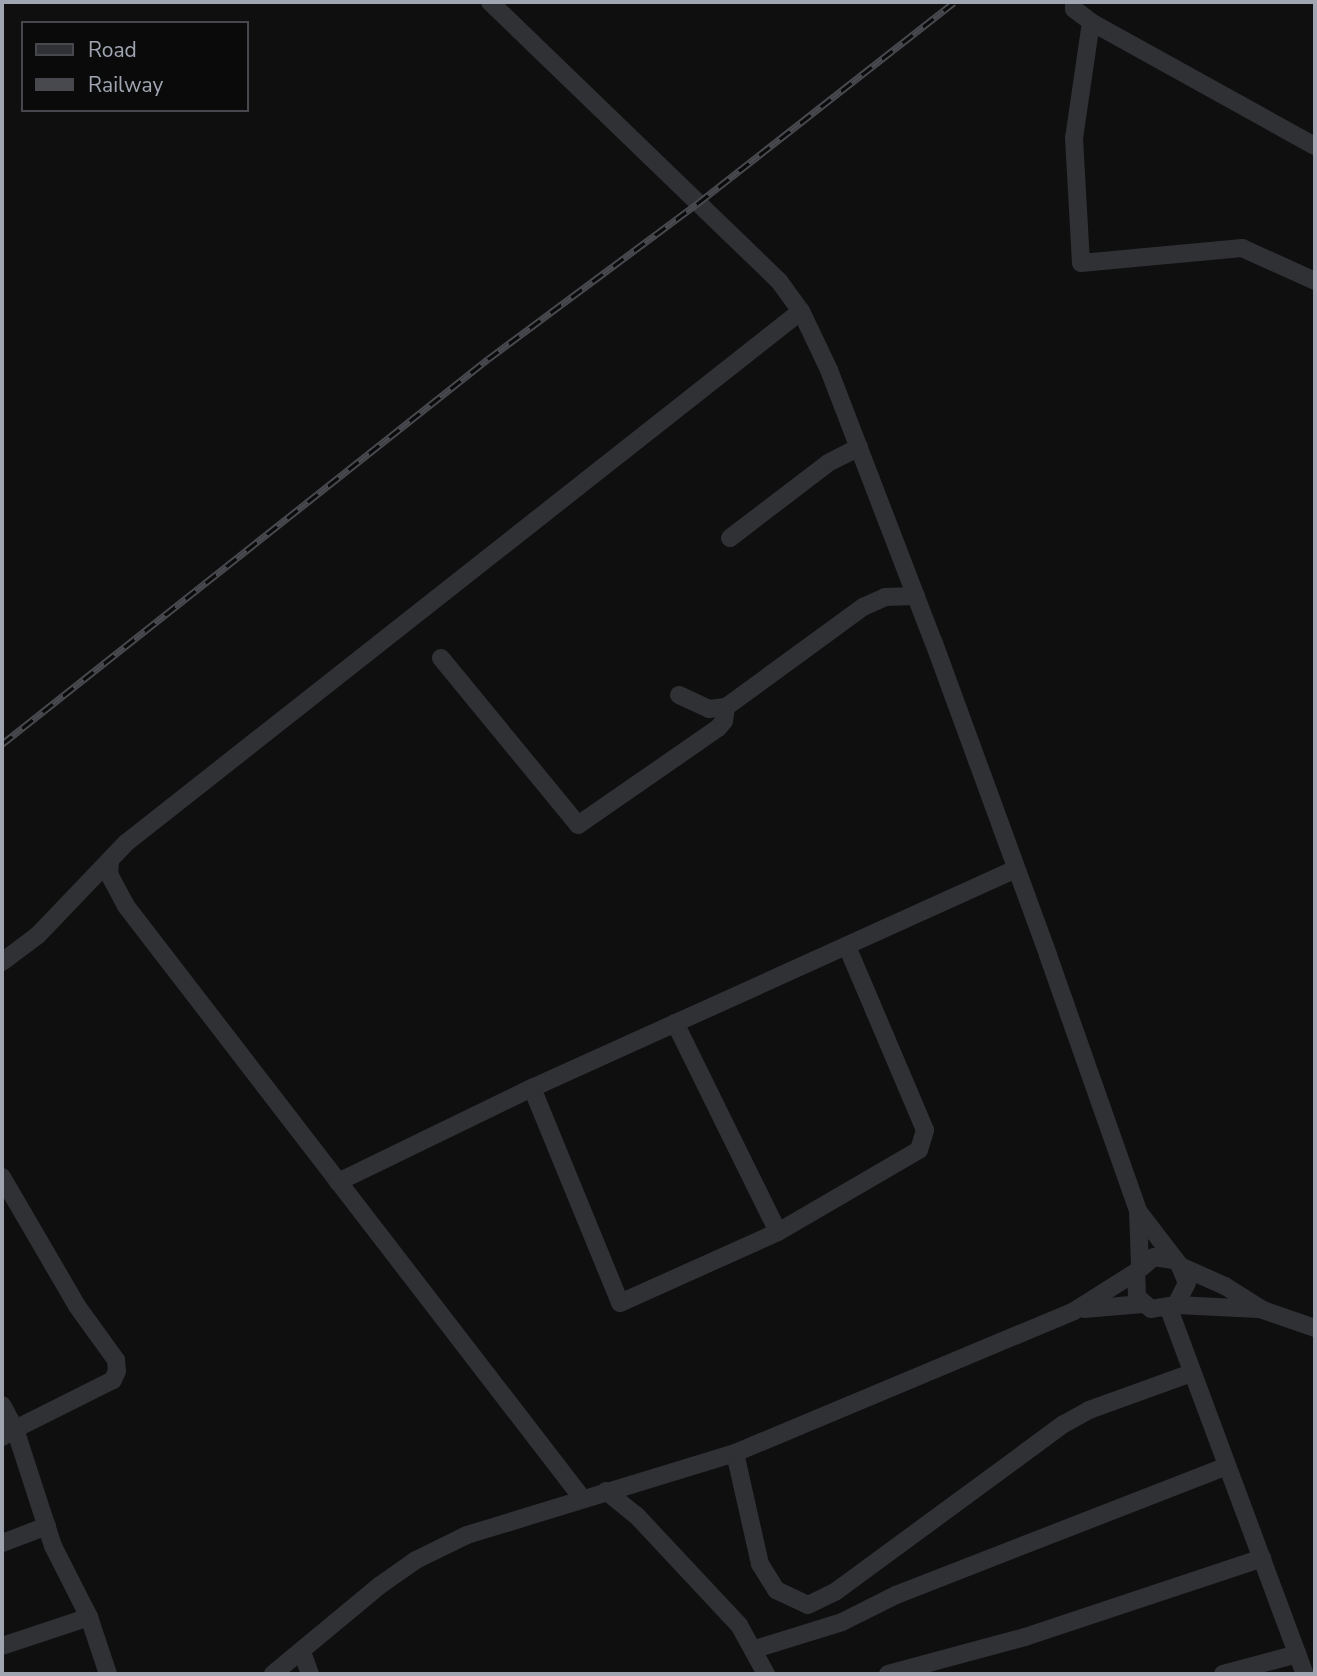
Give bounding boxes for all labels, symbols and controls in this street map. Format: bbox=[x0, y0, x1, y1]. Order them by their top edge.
legend bbox=[21, 21, 248, 112]
text: Road bbox=[88, 36, 137, 64]
text: Railway bbox=[88, 71, 163, 99]

